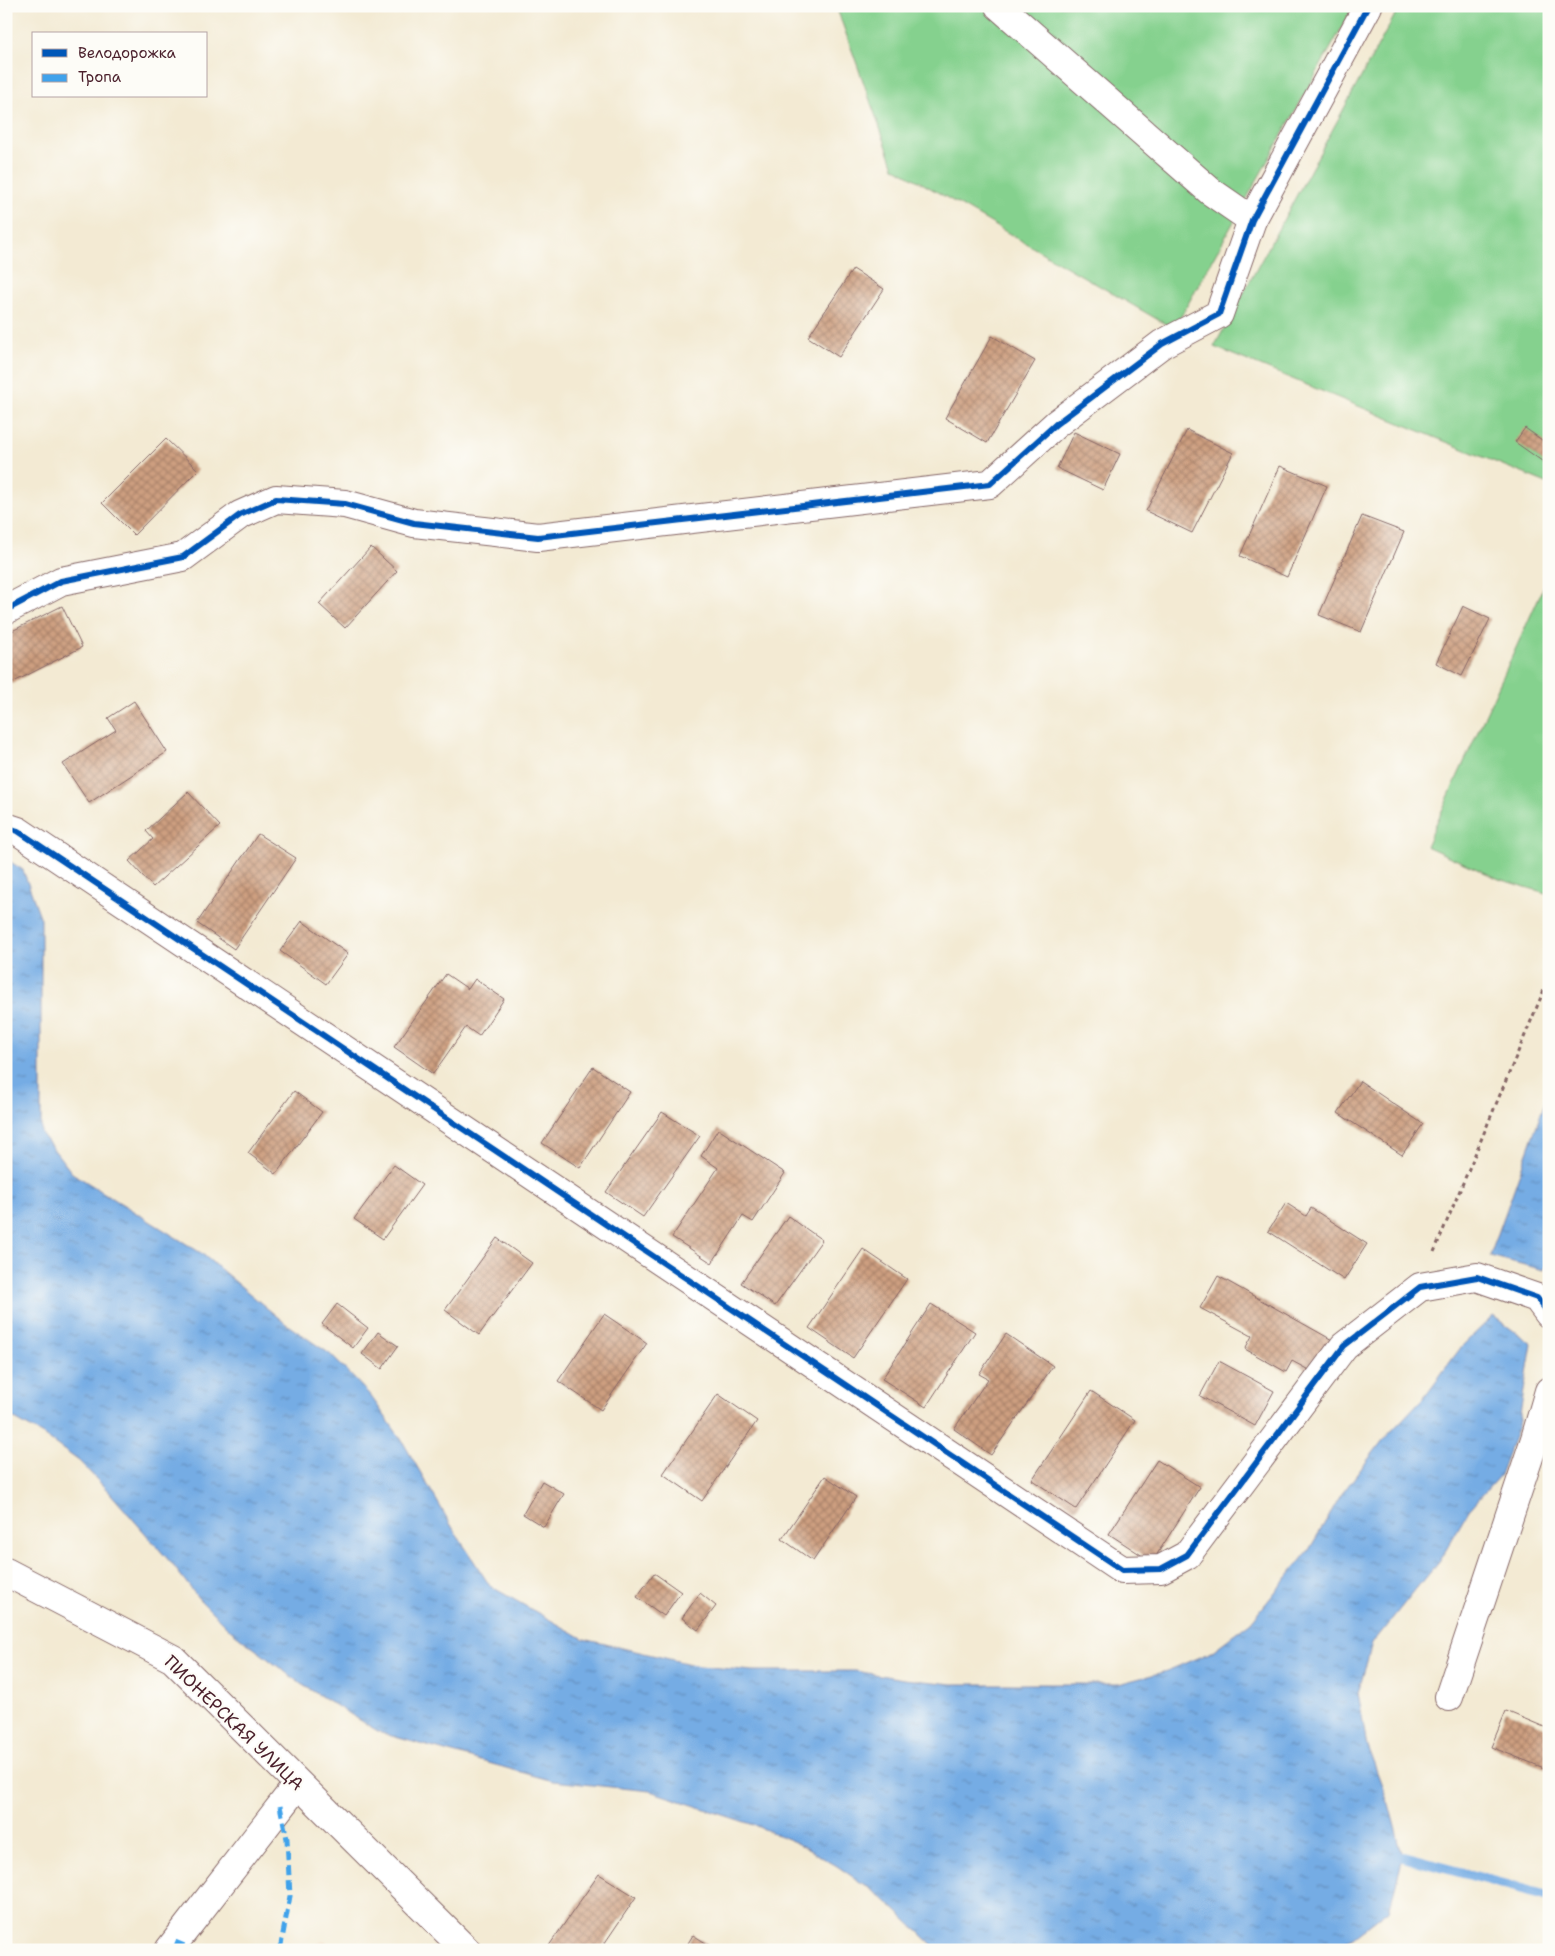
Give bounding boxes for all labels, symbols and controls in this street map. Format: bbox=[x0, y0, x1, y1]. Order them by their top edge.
legend bbox=[32, 32, 208, 98]
text: Велодорожка bbox=[78, 43, 177, 63]
text: Тропа bbox=[78, 67, 122, 87]
street label: ПИОНЕРСКАЯ УЛИЦА bbox=[159, 1650, 309, 1796]

